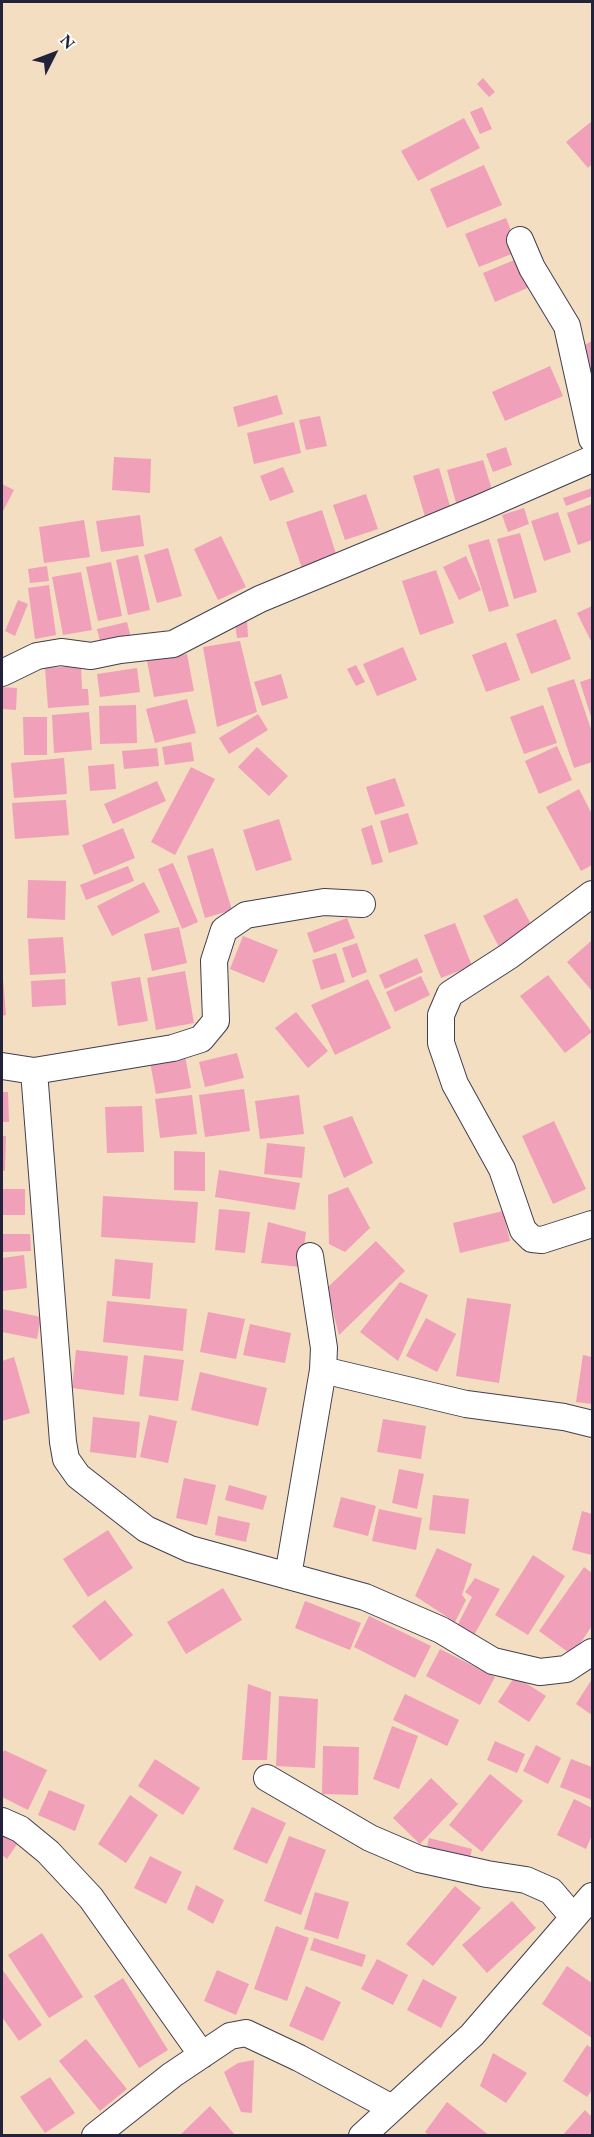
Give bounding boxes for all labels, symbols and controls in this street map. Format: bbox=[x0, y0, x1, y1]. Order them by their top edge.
north arrow bbox=[24, 24, 84, 84]
text: N bbox=[56, 30, 80, 53]

